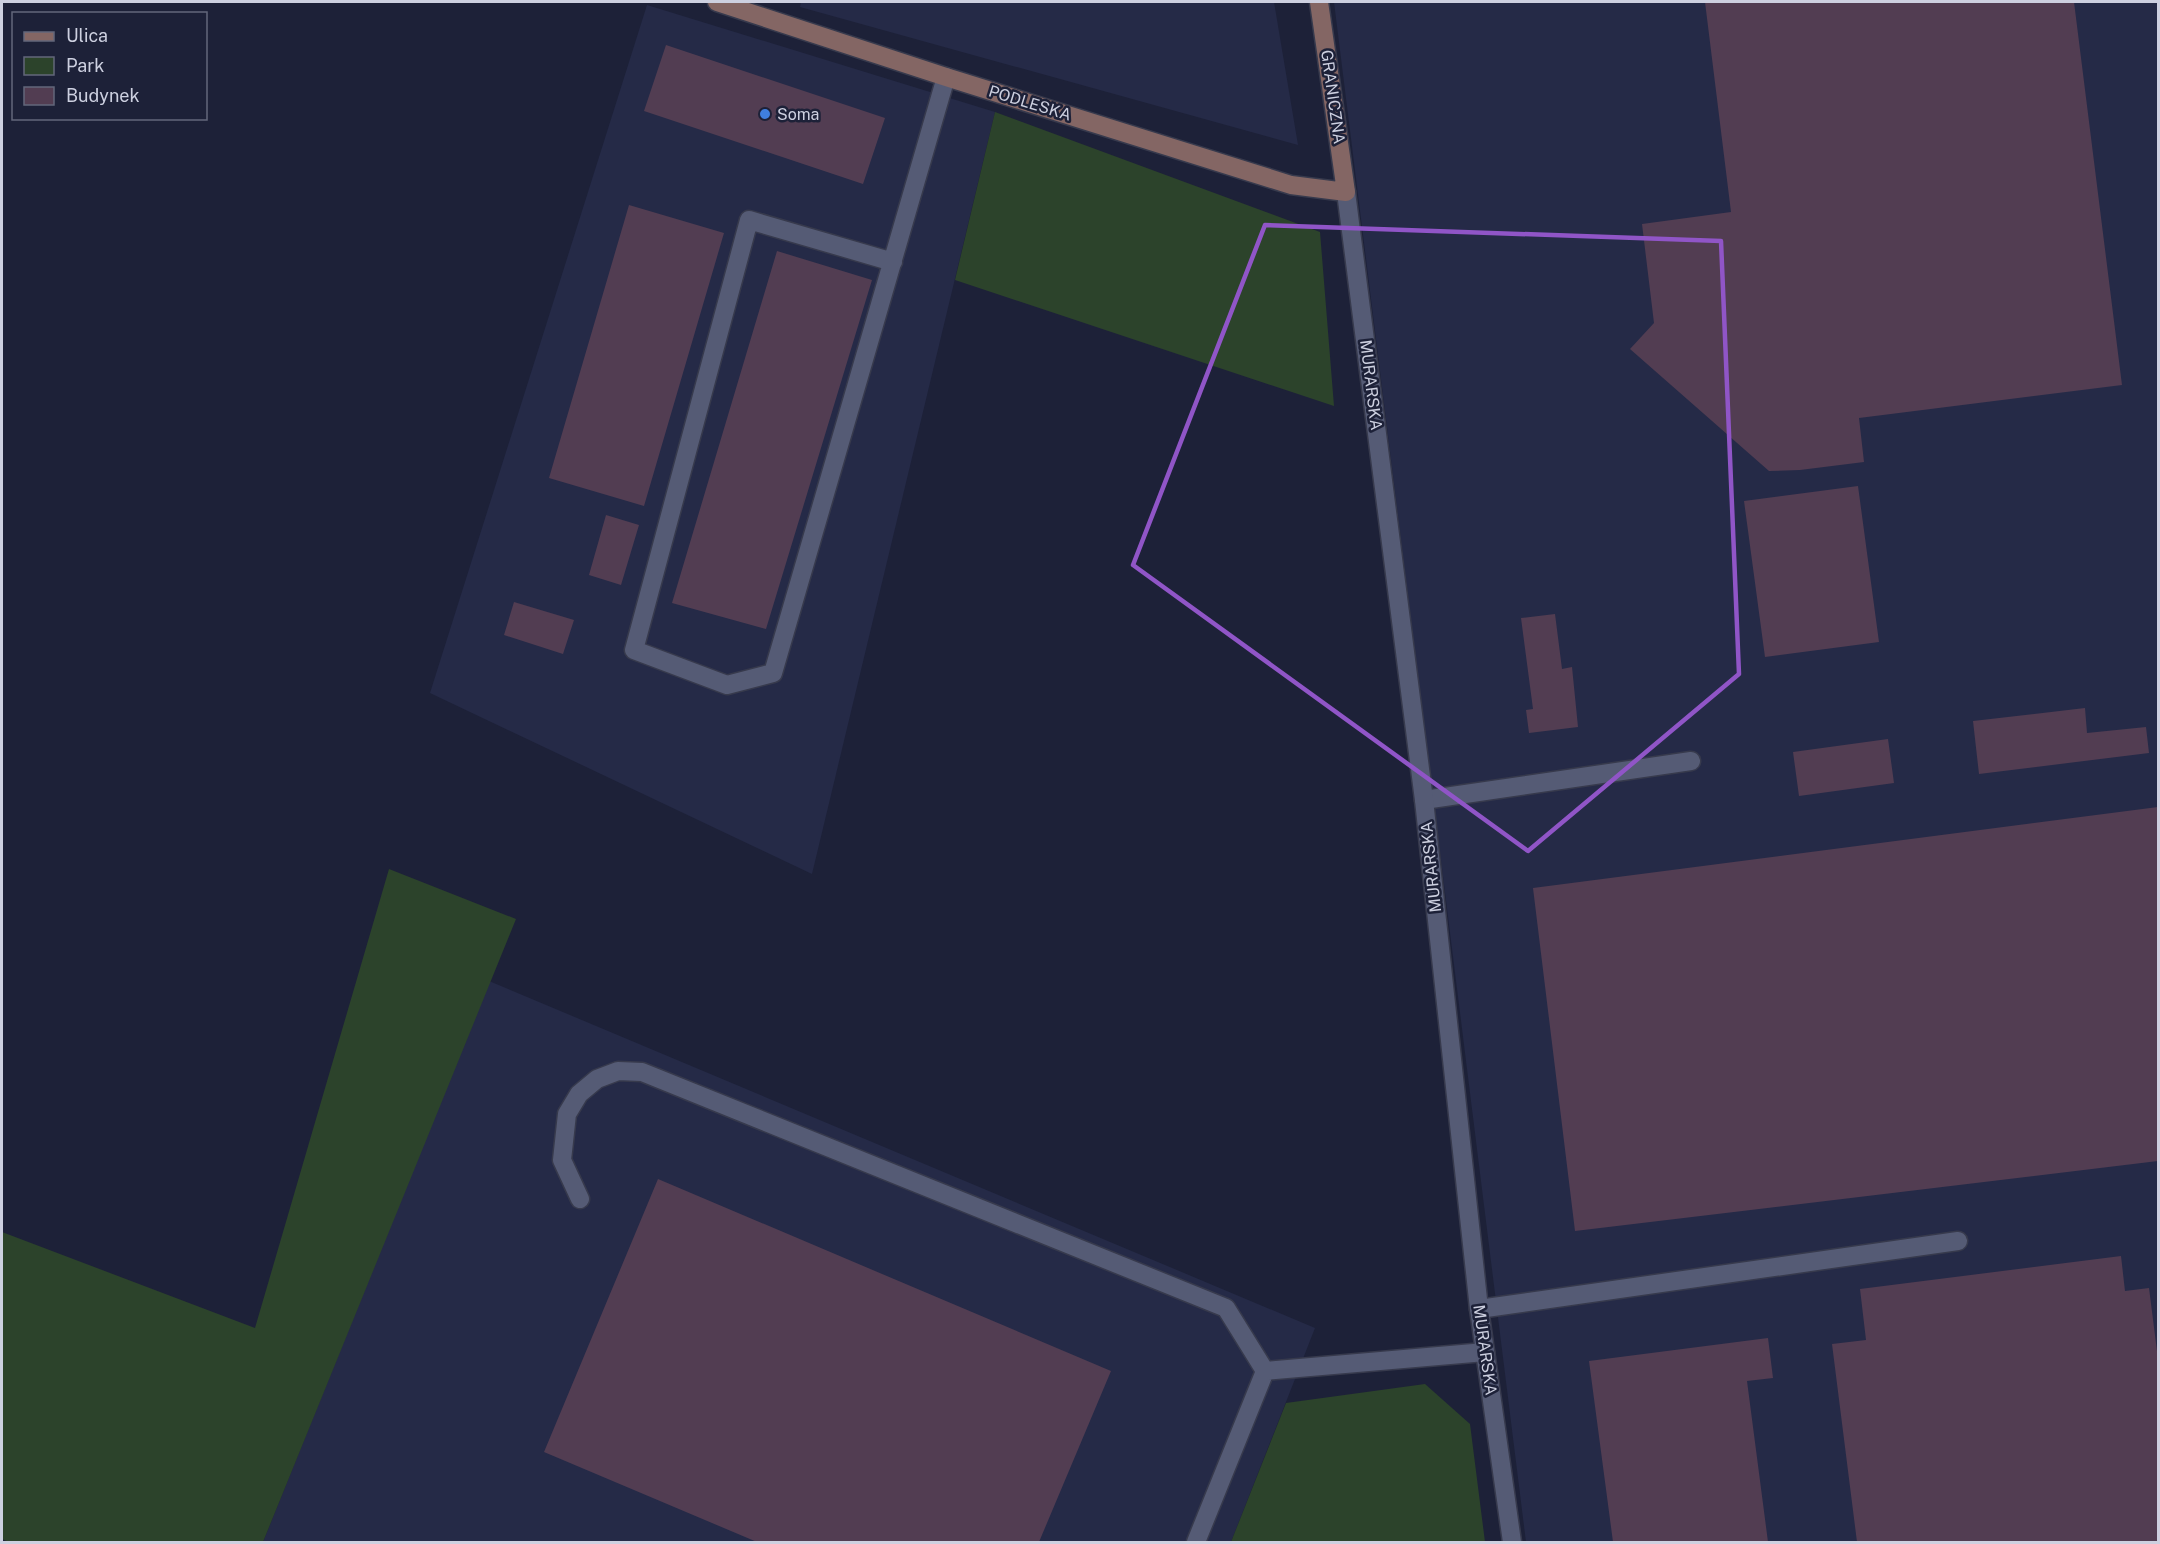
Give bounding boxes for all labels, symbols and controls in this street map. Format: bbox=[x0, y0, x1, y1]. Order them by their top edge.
legend bbox=[12, 12, 207, 120]
text: Ulica bbox=[66, 25, 108, 46]
street label: GRANICZNA bbox=[1317, 49, 1349, 145]
text: Park bbox=[66, 55, 104, 76]
street label: PODLESKA bbox=[986, 81, 1074, 125]
text: Budynek bbox=[66, 85, 140, 106]
place label: Soma bbox=[777, 105, 819, 124]
marker: Soma bbox=[758, 107, 772, 121]
street label: MURARSKA bbox=[1356, 339, 1386, 431]
street label: MURARSKA bbox=[1417, 821, 1445, 913]
street label: MURARSKA bbox=[1469, 1304, 1501, 1396]

